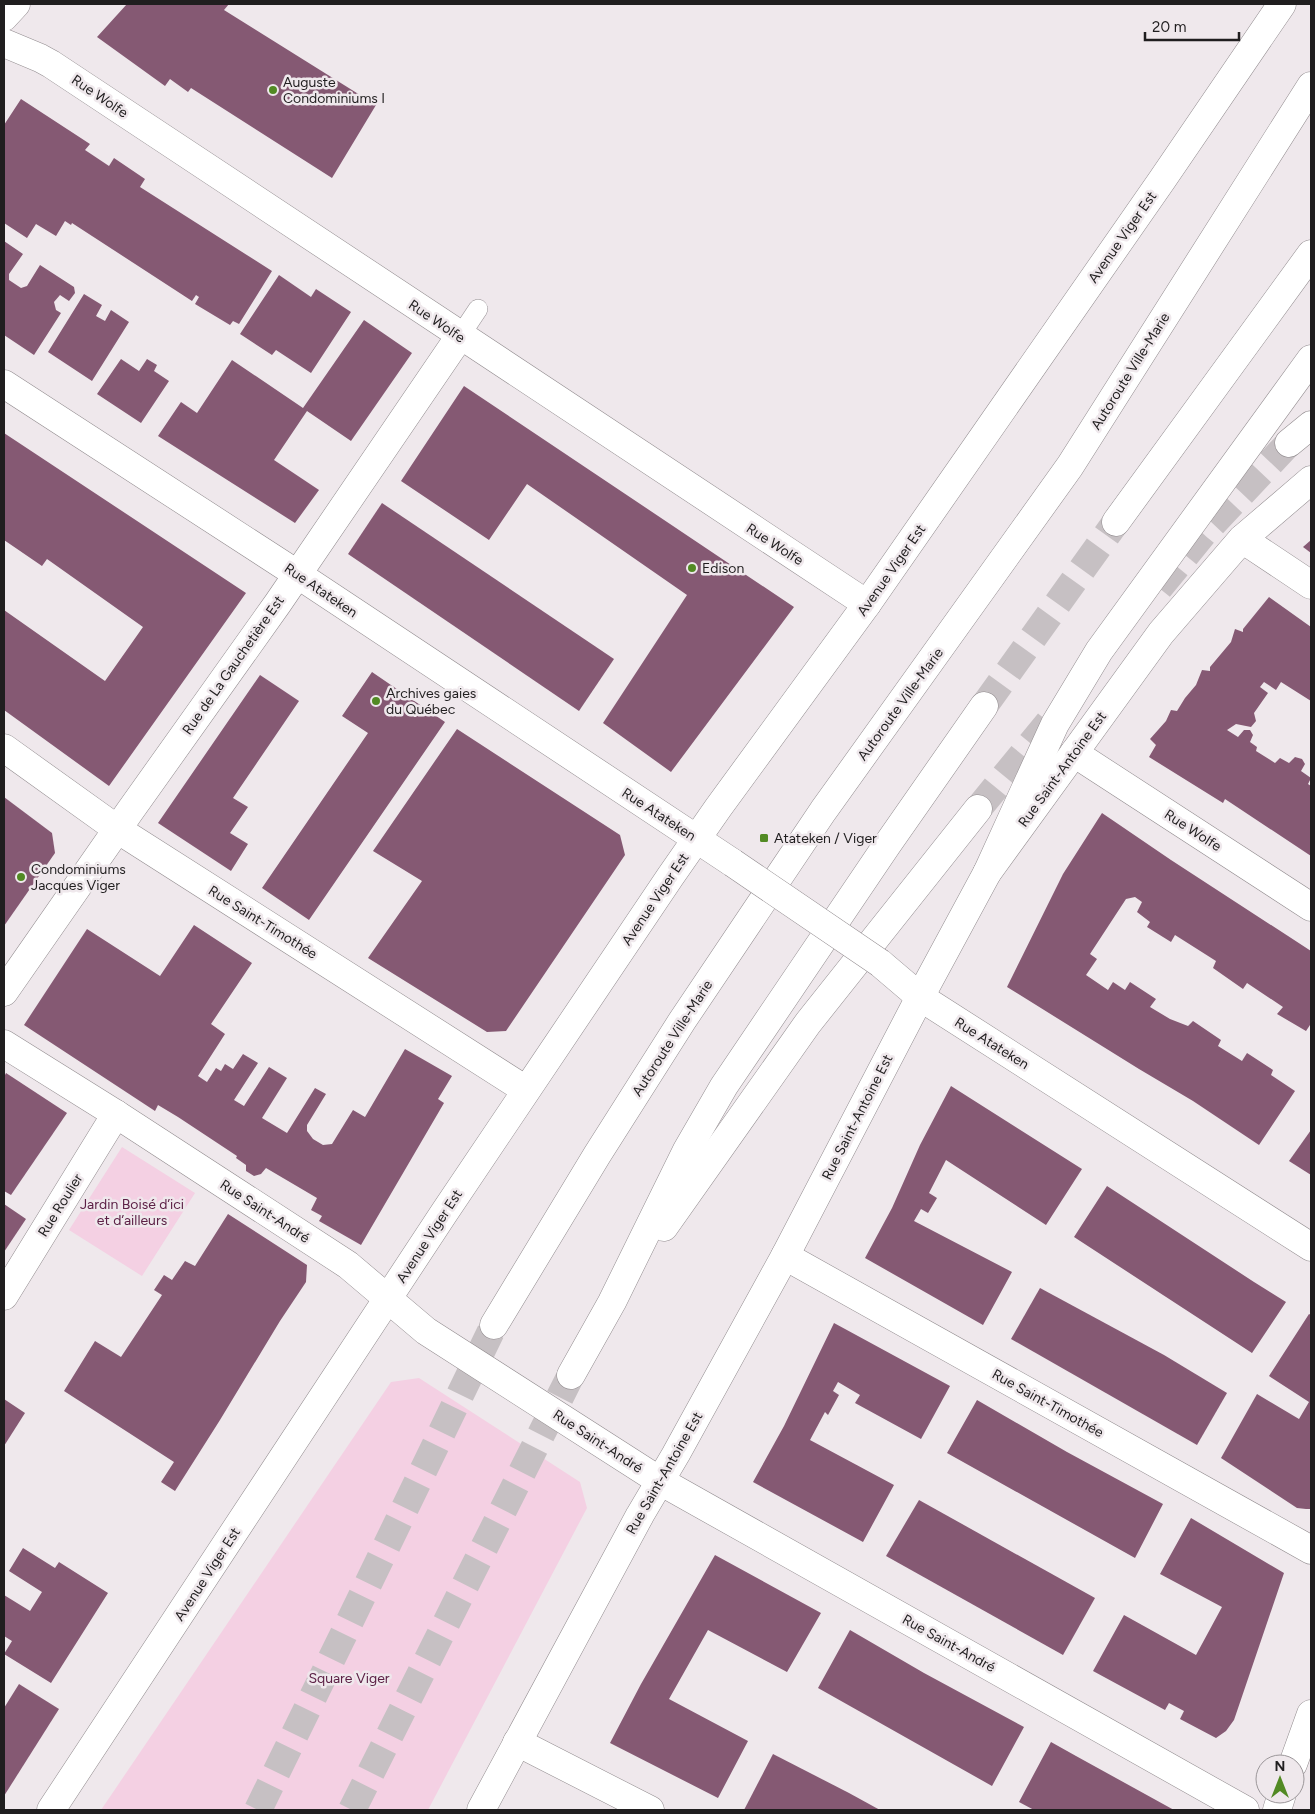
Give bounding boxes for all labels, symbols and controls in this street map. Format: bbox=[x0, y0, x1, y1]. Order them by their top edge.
scale bar bbox=[1145, 10, 1239, 42]
text: 20 m bbox=[1152, 18, 1186, 36]
street label: Rue Wolfe bbox=[68, 71, 132, 122]
place label: Auguste Condominiums I bbox=[283, 74, 385, 107]
marker: Auguste Condominiums I bbox=[267, 84, 279, 96]
street label: Avenue Viger Est bbox=[1084, 188, 1160, 286]
street label: Rue Wolfe bbox=[405, 296, 469, 347]
street label: Autoroute Ville-Marie bbox=[1087, 309, 1174, 433]
street label: Rue Wolfe bbox=[743, 520, 807, 569]
street label: Avenue Viger Est bbox=[853, 521, 929, 619]
street label: Rue Atateken bbox=[281, 560, 361, 621]
place label: Edison bbox=[702, 560, 744, 577]
marker: Edison bbox=[686, 562, 698, 574]
street label: Rue de La Gauchetière Est bbox=[179, 593, 288, 738]
street label: Autoroute Ville-Marie bbox=[854, 644, 947, 764]
place label: Archives gaies du Québec bbox=[386, 685, 476, 718]
marker: Archives gaies du Québec bbox=[370, 695, 382, 707]
street label: Rue Saint-Antoine Est bbox=[1015, 708, 1110, 830]
street label: Rue Atateken bbox=[619, 784, 699, 845]
street label: Rue Wolfe bbox=[1161, 806, 1225, 855]
place label: Atateken / Viger bbox=[774, 830, 877, 847]
marker: Atateken / Viger bbox=[758, 832, 770, 844]
street label: Avenue Viger Est bbox=[618, 850, 693, 949]
place label: Condominiums Jacques Viger bbox=[31, 861, 126, 894]
marker: Condominiums Jacques Viger bbox=[15, 871, 27, 883]
street label: Rue Saint-Timothée bbox=[205, 882, 321, 963]
street label: Autoroute Ville-Marie bbox=[629, 977, 716, 1099]
street label: Rue Atateken bbox=[951, 1014, 1032, 1073]
street label: Rue Saint-Antoine Est bbox=[818, 1052, 896, 1183]
street label: Rue Roulier bbox=[34, 1170, 87, 1240]
street label: Rue Saint-André bbox=[217, 1176, 313, 1247]
street label: Avenue Viger Est bbox=[393, 1186, 466, 1286]
park label: Jardin Boisé d’ici et d’ailleurs bbox=[80, 1196, 184, 1229]
street label: Rue Saint-Timothée bbox=[989, 1366, 1107, 1441]
street label: Rue Saint-André bbox=[550, 1406, 646, 1477]
street label: Rue Saint-Antoine Est bbox=[622, 1409, 706, 1537]
street label: Avenue Viger Est bbox=[171, 1524, 244, 1624]
street label: Rue Saint-André bbox=[899, 1611, 998, 1676]
park label: Square Viger bbox=[308, 1670, 390, 1687]
north arrow bbox=[1255, 1754, 1305, 1804]
text: N bbox=[1275, 1758, 1285, 1775]

